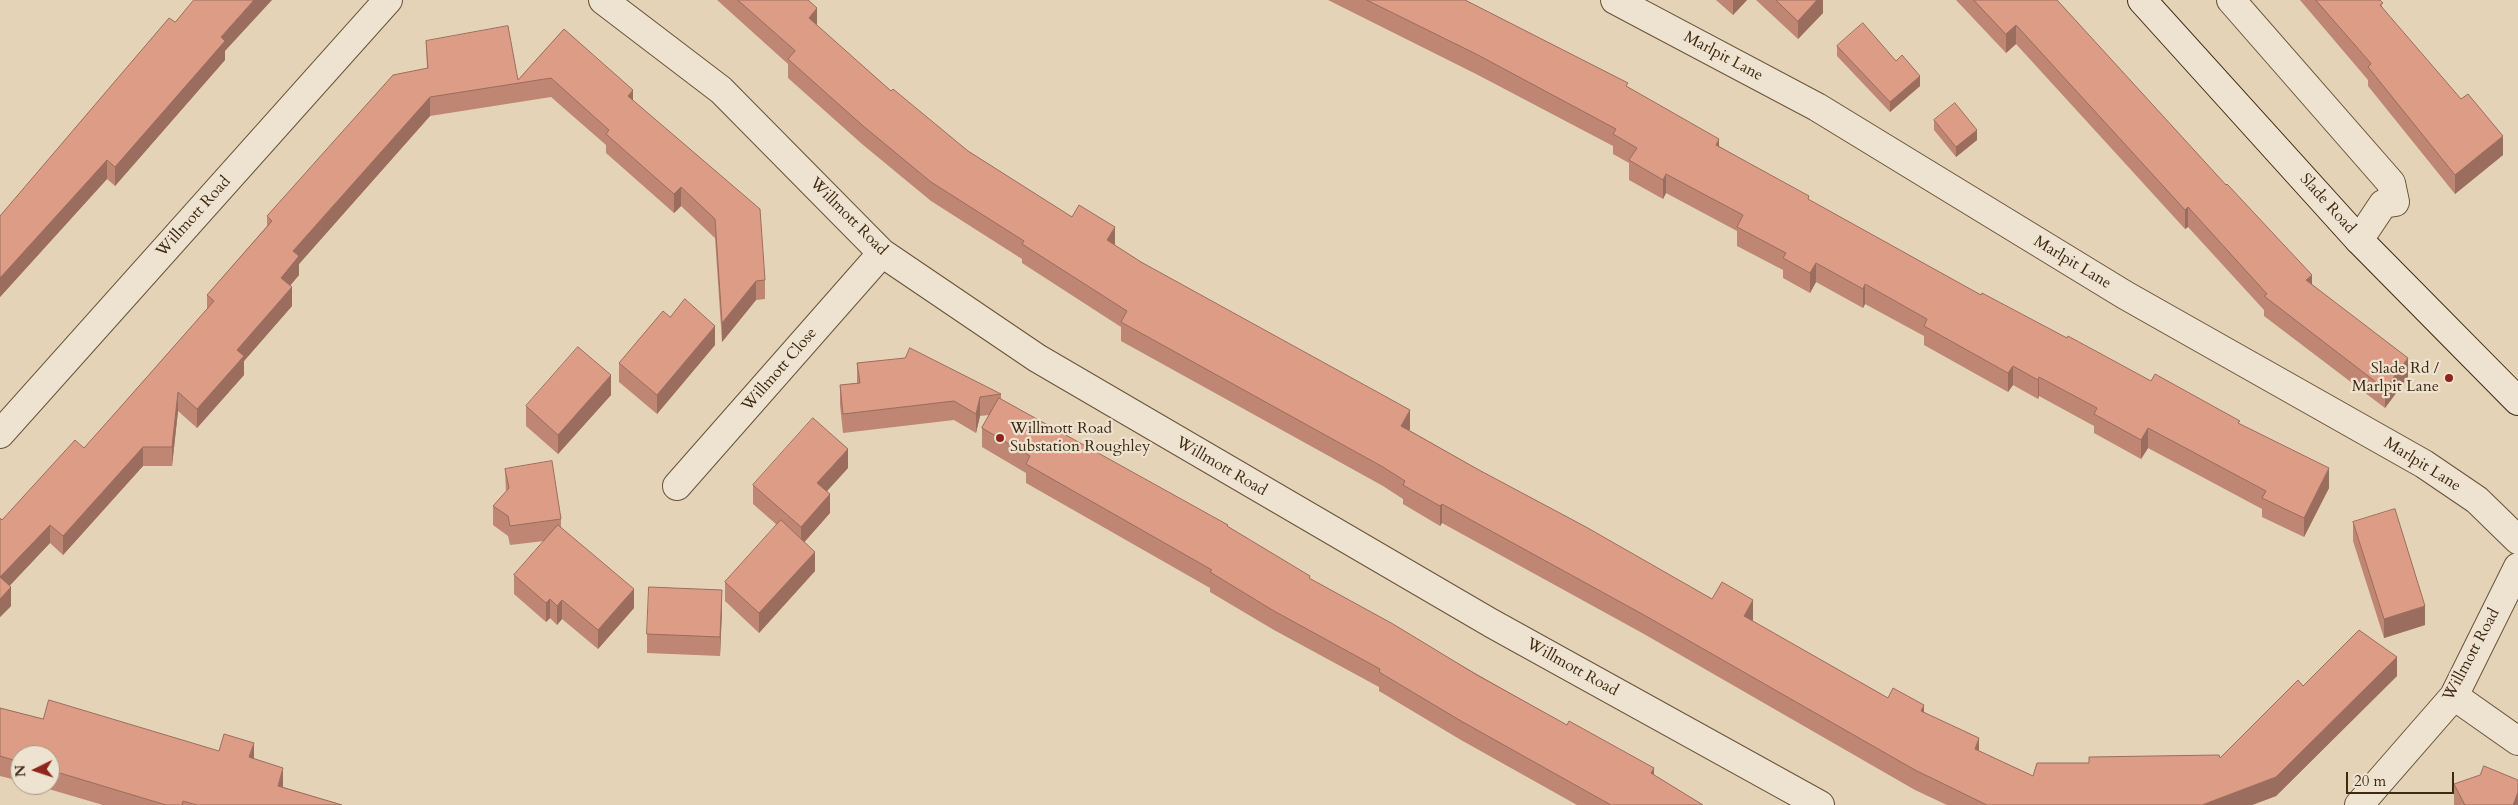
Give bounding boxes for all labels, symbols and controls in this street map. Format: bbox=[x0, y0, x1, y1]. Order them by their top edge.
street label: Marlpit Lane bbox=[1680, 28, 1766, 86]
street label: Slade Road bbox=[2295, 170, 2359, 238]
street label: Willmott Road bbox=[153, 173, 235, 261]
street label: Willmott Road bbox=[805, 174, 891, 260]
street label: Marlpit Lane bbox=[2030, 232, 2114, 294]
street label: Willmott Close bbox=[738, 324, 822, 416]
place label: Slade Rd / Marlpit Lane bbox=[2352, 359, 2439, 397]
marker: Slade Rd / Marlpit Lane bbox=[2443, 372, 2455, 384]
place label: Willmott Road Substation Roughley bbox=[1010, 419, 1150, 457]
marker: Willmott Road Substation Roughley bbox=[994, 432, 1006, 444]
street label: Willmott Road bbox=[1172, 433, 1270, 501]
street label: Marlpit Lane bbox=[2380, 434, 2464, 496]
street label: Willmott Road bbox=[2440, 605, 2504, 705]
street label: Willmott Road bbox=[1523, 635, 1621, 701]
north arrow bbox=[10, 745, 60, 795]
scale bar bbox=[2348, 762, 2456, 794]
text: N bbox=[11, 764, 30, 778]
text: 20 m bbox=[2354, 771, 2386, 791]

